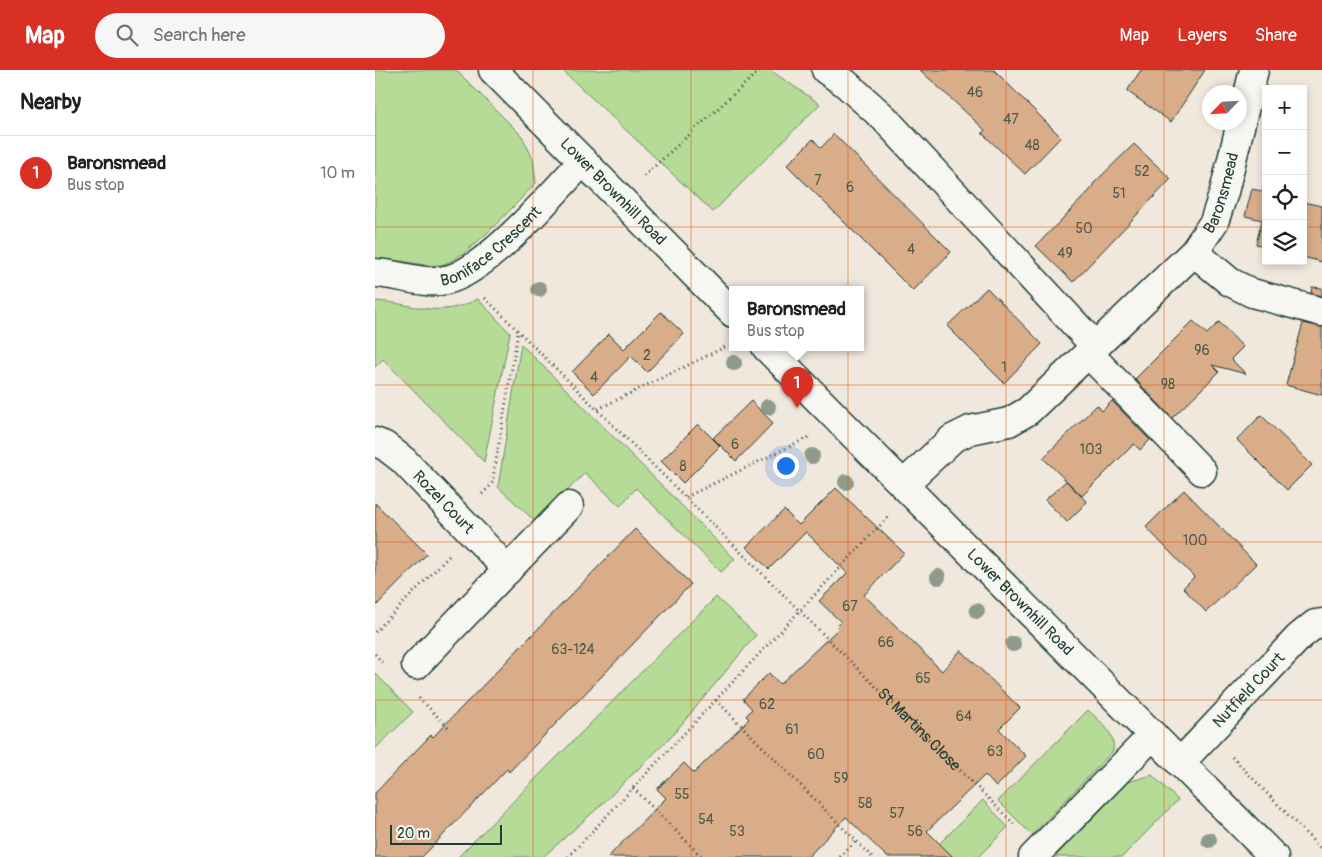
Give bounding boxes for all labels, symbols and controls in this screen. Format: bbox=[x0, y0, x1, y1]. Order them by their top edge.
search box bbox=[95, 13, 445, 58]
text: Map bbox=[25, 21, 65, 50]
icon: search bbox=[113, 21, 141, 49]
text: Search here bbox=[153, 23, 246, 47]
text: Map bbox=[1120, 24, 1149, 47]
text: Layers bbox=[1177, 24, 1227, 47]
text: Share bbox=[1255, 24, 1297, 47]
house number: 46 bbox=[967, 84, 983, 101]
north arrow bbox=[1202, 85, 1247, 130]
map controls bbox=[1262, 85, 1307, 265]
button: + bbox=[1262, 85, 1307, 130]
text: Nearby bbox=[20, 89, 81, 116]
house number: 47 bbox=[1003, 111, 1019, 128]
button: − bbox=[1262, 130, 1307, 175]
street label: Lower Brownhill Road bbox=[556, 134, 671, 250]
house number: 48 bbox=[1024, 137, 1040, 154]
text: Baronsmead bbox=[67, 151, 166, 175]
street label: Baronsmead bbox=[1199, 151, 1243, 237]
text: 1 bbox=[33, 163, 39, 183]
text: 10 m bbox=[320, 163, 355, 183]
house number: 52 bbox=[1134, 163, 1150, 180]
house number: 7 bbox=[814, 172, 822, 189]
text: Bus stop bbox=[67, 175, 125, 195]
button: locate bbox=[1262, 175, 1307, 220]
house number: 6 bbox=[846, 179, 854, 196]
house number: 51 bbox=[1112, 185, 1126, 202]
street label: Boniface Crescent bbox=[439, 202, 546, 291]
house number: 50 bbox=[1075, 220, 1093, 237]
button: layers bbox=[1262, 220, 1307, 265]
house number: 4 bbox=[907, 241, 915, 258]
house number: 49 bbox=[1057, 245, 1073, 262]
popup bbox=[729, 286, 864, 351]
text: Baronsmead bbox=[747, 297, 846, 321]
text: Bus stop bbox=[747, 321, 805, 341]
house number: 96 bbox=[1194, 342, 1210, 359]
house number: 2 bbox=[643, 347, 651, 364]
house number: 1 bbox=[1001, 359, 1007, 376]
pin: 1 bbox=[781, 367, 813, 408]
house number: 4 bbox=[590, 369, 598, 386]
house number: 98 bbox=[1161, 376, 1175, 393]
house number: 6 bbox=[731, 436, 739, 453]
house number: 103 bbox=[1080, 441, 1103, 458]
your location bbox=[773, 453, 799, 479]
house number: 8 bbox=[679, 458, 687, 475]
street label: Rozel Court bbox=[408, 466, 479, 539]
house number: 100 bbox=[1183, 532, 1207, 549]
street label: Lower Brownhill Road bbox=[963, 544, 1078, 660]
house number: 67 bbox=[842, 598, 858, 615]
house number: 66 bbox=[878, 634, 894, 651]
house number: 63-124 bbox=[551, 641, 595, 658]
street label: Nutfield Court bbox=[1208, 648, 1289, 732]
house number: 65 bbox=[915, 670, 931, 687]
street label: St Martins Close bbox=[873, 684, 965, 775]
house number: 62 bbox=[759, 696, 775, 713]
house number: 64 bbox=[956, 708, 972, 725]
house number: 61 bbox=[785, 721, 799, 738]
house number: 63 bbox=[987, 743, 1003, 760]
house number: 60 bbox=[807, 746, 825, 763]
house number: 59 bbox=[834, 770, 848, 787]
house number: 55 bbox=[674, 786, 690, 803]
house number: 58 bbox=[858, 795, 872, 812]
house number: 57 bbox=[890, 805, 905, 822]
house number: 54 bbox=[698, 811, 714, 828]
scale bar bbox=[390, 822, 503, 845]
house number: 53 bbox=[729, 823, 745, 840]
house number: 56 bbox=[907, 823, 923, 840]
text: 20 m bbox=[397, 825, 430, 842]

